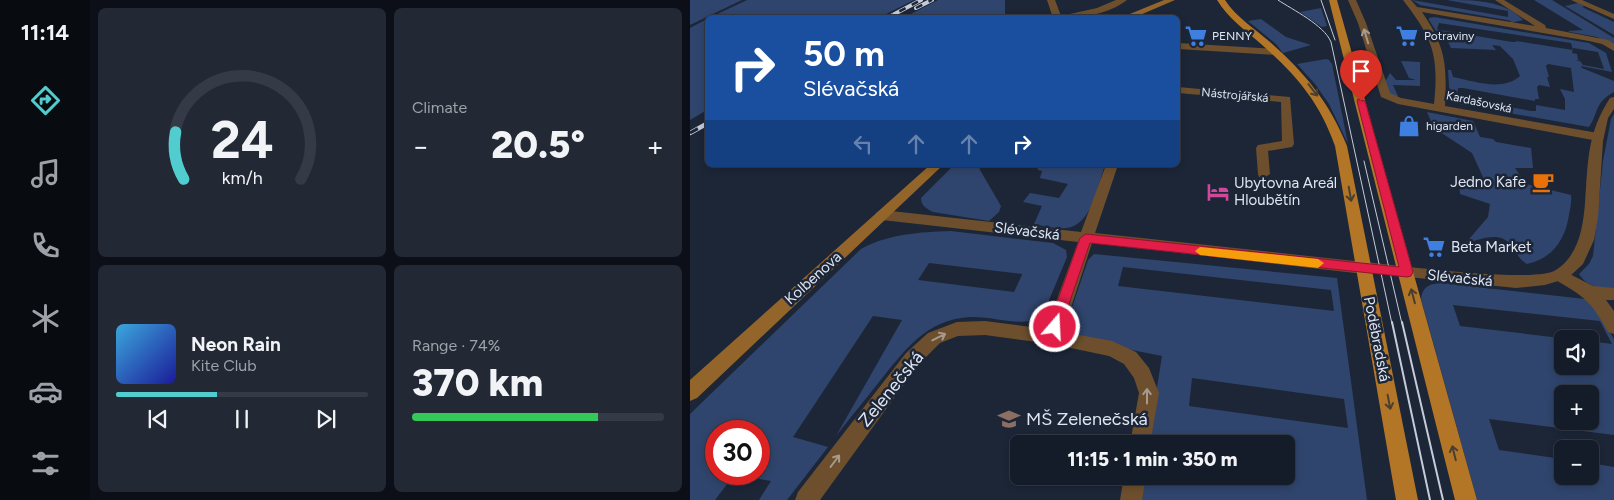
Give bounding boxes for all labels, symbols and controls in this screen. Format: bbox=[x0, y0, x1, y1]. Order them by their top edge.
text: 11:14 bbox=[21, 19, 69, 46]
supermarket icon: PENNY bbox=[1183, 23, 1209, 49]
supermarket icon: Potraviny bbox=[1394, 23, 1420, 49]
one-way arrow bbox=[1360, 28, 1370, 44]
place label: PENNY bbox=[1212, 29, 1253, 43]
place label: Potraviny bbox=[1424, 29, 1475, 43]
text: 50 m bbox=[803, 33, 885, 75]
icon: right bbox=[720, 35, 785, 100]
pin bbox=[1340, 50, 1382, 101]
icon: arrive bbox=[1347, 57, 1375, 85]
text: Slévačská bbox=[803, 75, 899, 102]
icon: directions bbox=[28, 83, 63, 118]
one-way arrow bbox=[1308, 83, 1318, 97]
street label: Nástrojářská bbox=[1201, 85, 1269, 105]
street label: Kardašovská bbox=[1445, 88, 1513, 116]
text: Climate bbox=[412, 98, 467, 117]
text: 24 bbox=[210, 109, 274, 171]
shop icon: higarden bbox=[1396, 113, 1422, 139]
place label: higarden bbox=[1426, 119, 1473, 133]
text: 20.5° bbox=[491, 122, 585, 168]
text: − bbox=[412, 129, 429, 163]
text: + bbox=[647, 129, 664, 163]
icon: left bbox=[849, 130, 877, 158]
icon: ahead bbox=[902, 130, 930, 158]
icon: ahead bbox=[955, 130, 983, 158]
icon: right bbox=[1008, 130, 1036, 158]
icon: music bbox=[28, 156, 63, 191]
text: km/h bbox=[222, 167, 262, 188]
cafe icon: Jedno Kafe bbox=[1530, 169, 1556, 195]
place label: Jedno Kafe bbox=[1450, 173, 1526, 191]
place label: Ubytovna Areál Hloubětín bbox=[1234, 174, 1337, 209]
hotel icon: Ubytovna Areál Hloubětín bbox=[1205, 179, 1231, 205]
one-way arrow bbox=[1345, 185, 1355, 201]
street label: Slévačská bbox=[993, 218, 1061, 244]
icon: phone bbox=[28, 228, 63, 263]
supermarket icon: Beta Market bbox=[1421, 234, 1447, 260]
place label: Beta Market bbox=[1451, 238, 1532, 256]
street label: Kolbenova bbox=[781, 248, 845, 308]
street label: Slévačská bbox=[1426, 266, 1494, 290]
one-way arrow bbox=[1408, 288, 1417, 304]
street label: Poděbradská bbox=[1360, 295, 1394, 383]
position arrow bbox=[1028, 300, 1080, 352]
icon: climate bbox=[28, 301, 63, 336]
map controls bbox=[1554, 330, 1599, 485]
button: sound bbox=[1554, 330, 1599, 375]
one-way arrow bbox=[931, 332, 946, 342]
text: Neon Rain bbox=[191, 333, 281, 356]
text: Range · 74% bbox=[412, 336, 500, 355]
street label: Zelenečská bbox=[854, 347, 928, 431]
text: Kite Club bbox=[191, 356, 257, 375]
text: 370 km bbox=[412, 360, 543, 406]
icon: car bbox=[28, 374, 63, 409]
button: + bbox=[1554, 385, 1599, 430]
one-way arrow bbox=[1142, 388, 1152, 404]
one-way arrow bbox=[1384, 394, 1394, 410]
icon: previous bbox=[144, 405, 172, 433]
icon: pause bbox=[228, 405, 256, 433]
icon: next bbox=[312, 405, 340, 433]
school or university icon: MŠ Zelenečská bbox=[996, 406, 1022, 432]
place label: MŠ Zelenečská bbox=[1026, 408, 1148, 430]
speed limit sign: 30 bbox=[705, 420, 770, 485]
button: − bbox=[1554, 440, 1599, 485]
one-way arrow bbox=[1449, 445, 1458, 461]
icon: filters bbox=[28, 446, 63, 481]
text: 11:15 · 1 min · 350 m bbox=[1067, 448, 1238, 471]
one-way arrow bbox=[830, 454, 840, 468]

